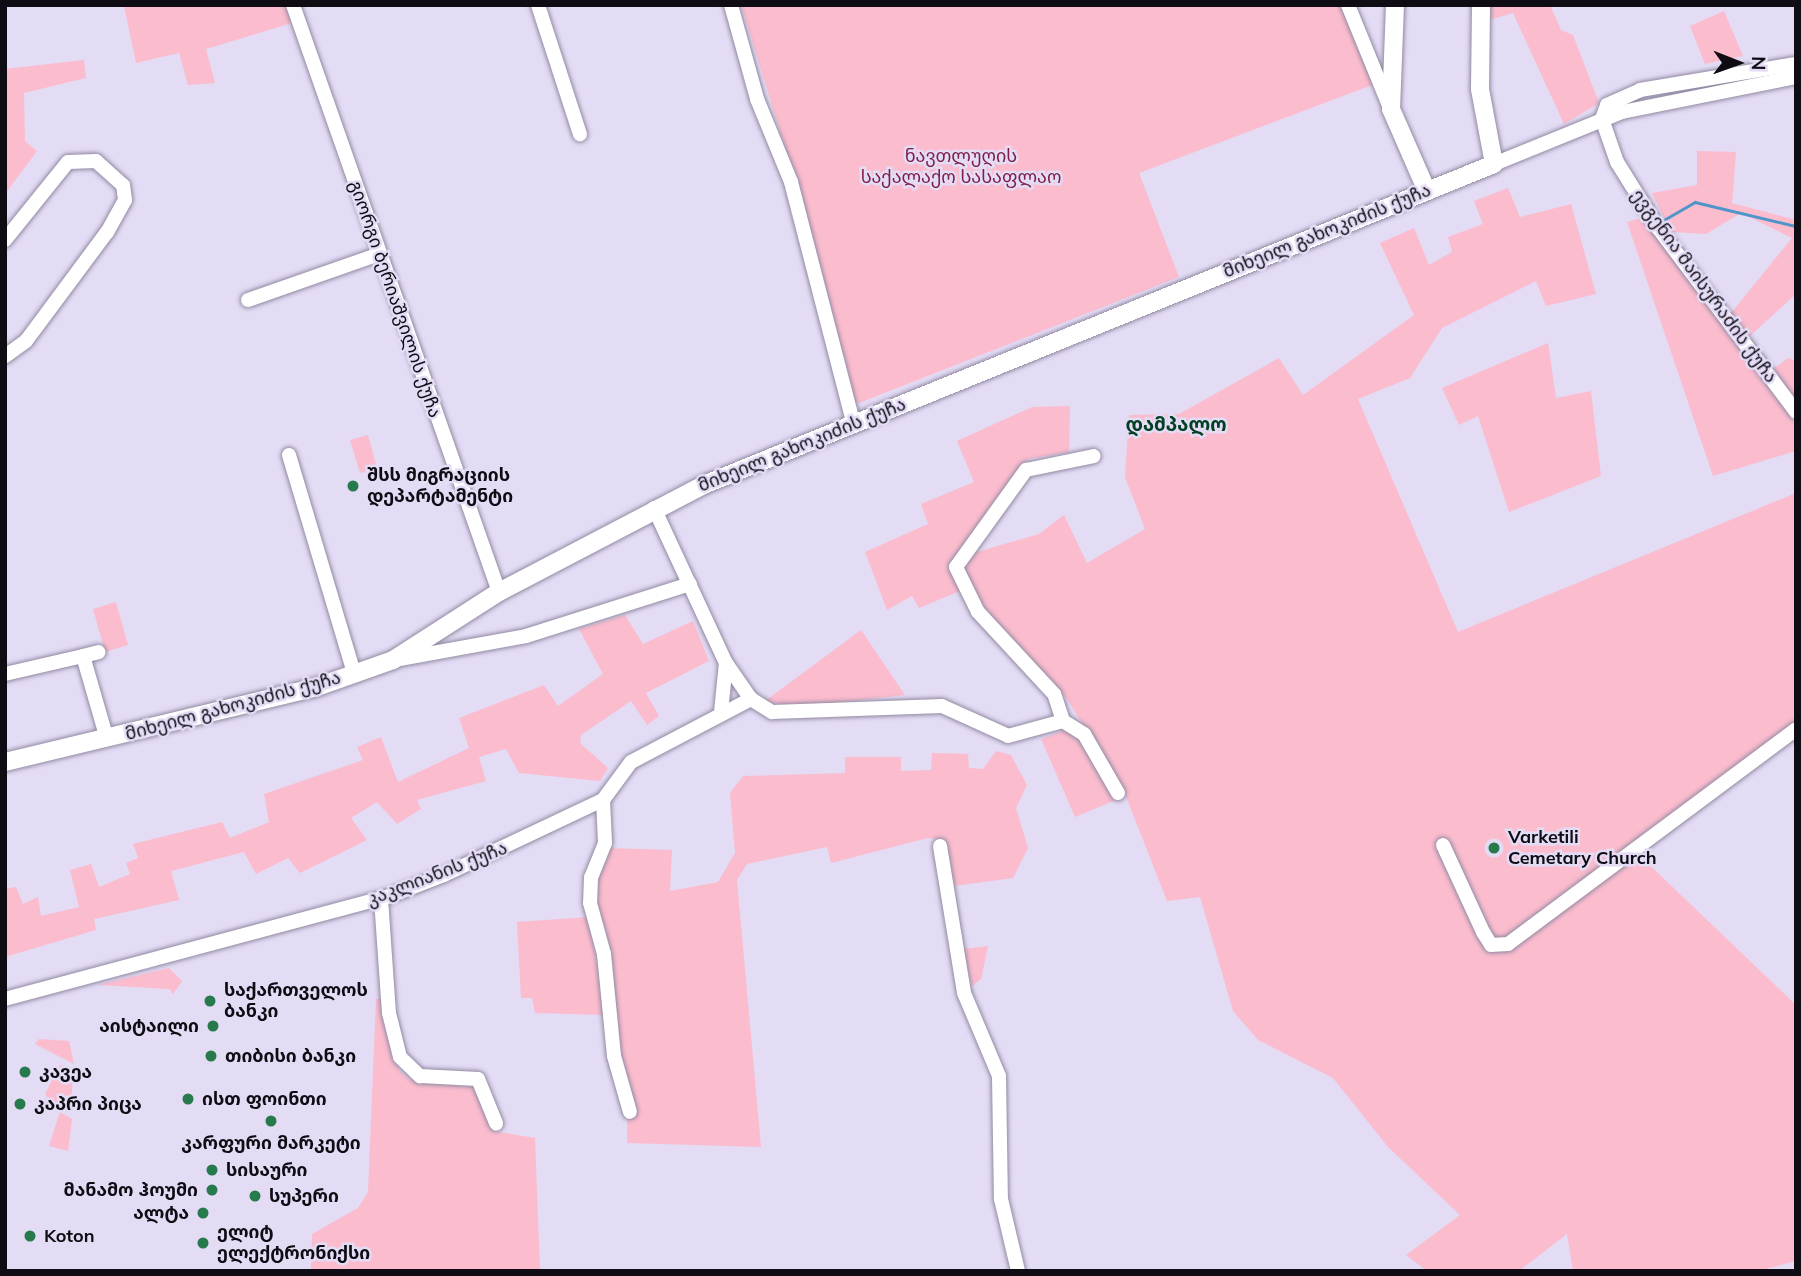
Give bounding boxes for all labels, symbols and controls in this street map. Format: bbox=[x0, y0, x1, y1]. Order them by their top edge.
north arrow bbox=[1703, 28, 1773, 98]
text: N bbox=[1747, 56, 1771, 71]
park label: ნავთლუღის საქალაქო სასაფლაო bbox=[861, 146, 1061, 188]
street label: გიორგი ბერიაშვილის ქუჩა bbox=[344, 178, 446, 420]
street label: მიხეილ გახოკიძის ქუჩა bbox=[1220, 179, 1434, 283]
street label: ევგენია მაისურაძის ქუჩა bbox=[1626, 185, 1782, 387]
street label: მიხეილ გახოკიძის ქუჩა bbox=[695, 393, 909, 497]
district label: დამპალო bbox=[1126, 414, 1226, 436]
place label: შსს მიგრაციის დეპარტამენტი bbox=[367, 465, 513, 508]
marker: შსს მიგრაციის დეპარტამენტი bbox=[345, 478, 361, 494]
street label: მიხეილ გახოკიძის ქუჩა bbox=[123, 667, 343, 745]
place label: Varketili Cemetary Church bbox=[1508, 827, 1657, 870]
street label: კაკლიანის ქუჩა bbox=[364, 837, 510, 911]
marker: Varketili Cemetary Church bbox=[1486, 840, 1502, 856]
place label: საქართველოს ბანკი bbox=[224, 980, 368, 1023]
marker: საქართველოს ბანკი bbox=[202, 993, 218, 1009]
place label: აისტაილი bbox=[99, 1015, 199, 1037]
marker: აისტაილი bbox=[205, 1018, 221, 1034]
place label: თიბისი ბანკი bbox=[225, 1045, 356, 1067]
marker: თიბისი ბანკი bbox=[203, 1048, 219, 1064]
place label: კავეა bbox=[39, 1061, 92, 1083]
marker: კავეა bbox=[17, 1064, 33, 1080]
place label: ისთ ფოინთი bbox=[202, 1088, 327, 1110]
marker: ისთ ფოინთი bbox=[180, 1091, 196, 1107]
place label: კაპრი პიცა bbox=[34, 1093, 142, 1115]
marker: კაპრი პიცა bbox=[12, 1096, 28, 1112]
marker: კარფური მარკეტი bbox=[263, 1113, 279, 1129]
place label: კარფური მარკეტი bbox=[181, 1132, 361, 1154]
place label: სისაური bbox=[226, 1159, 308, 1181]
marker: სისაური bbox=[204, 1162, 220, 1178]
place label: მანამო ჰოუმი bbox=[64, 1179, 198, 1201]
marker: მანამო ჰოუმი bbox=[204, 1182, 220, 1198]
place label: სუპერი bbox=[269, 1185, 339, 1207]
marker: სუპერი bbox=[247, 1188, 263, 1204]
place label: ალტა bbox=[133, 1202, 189, 1224]
marker: ალტა bbox=[195, 1205, 211, 1221]
place label: ელიტ ელექტრონიქსი bbox=[217, 1222, 370, 1264]
place label: Koton bbox=[44, 1225, 95, 1247]
marker: Koton bbox=[22, 1228, 38, 1244]
marker: ელიტ ელექტრონიქსი bbox=[195, 1235, 211, 1251]

